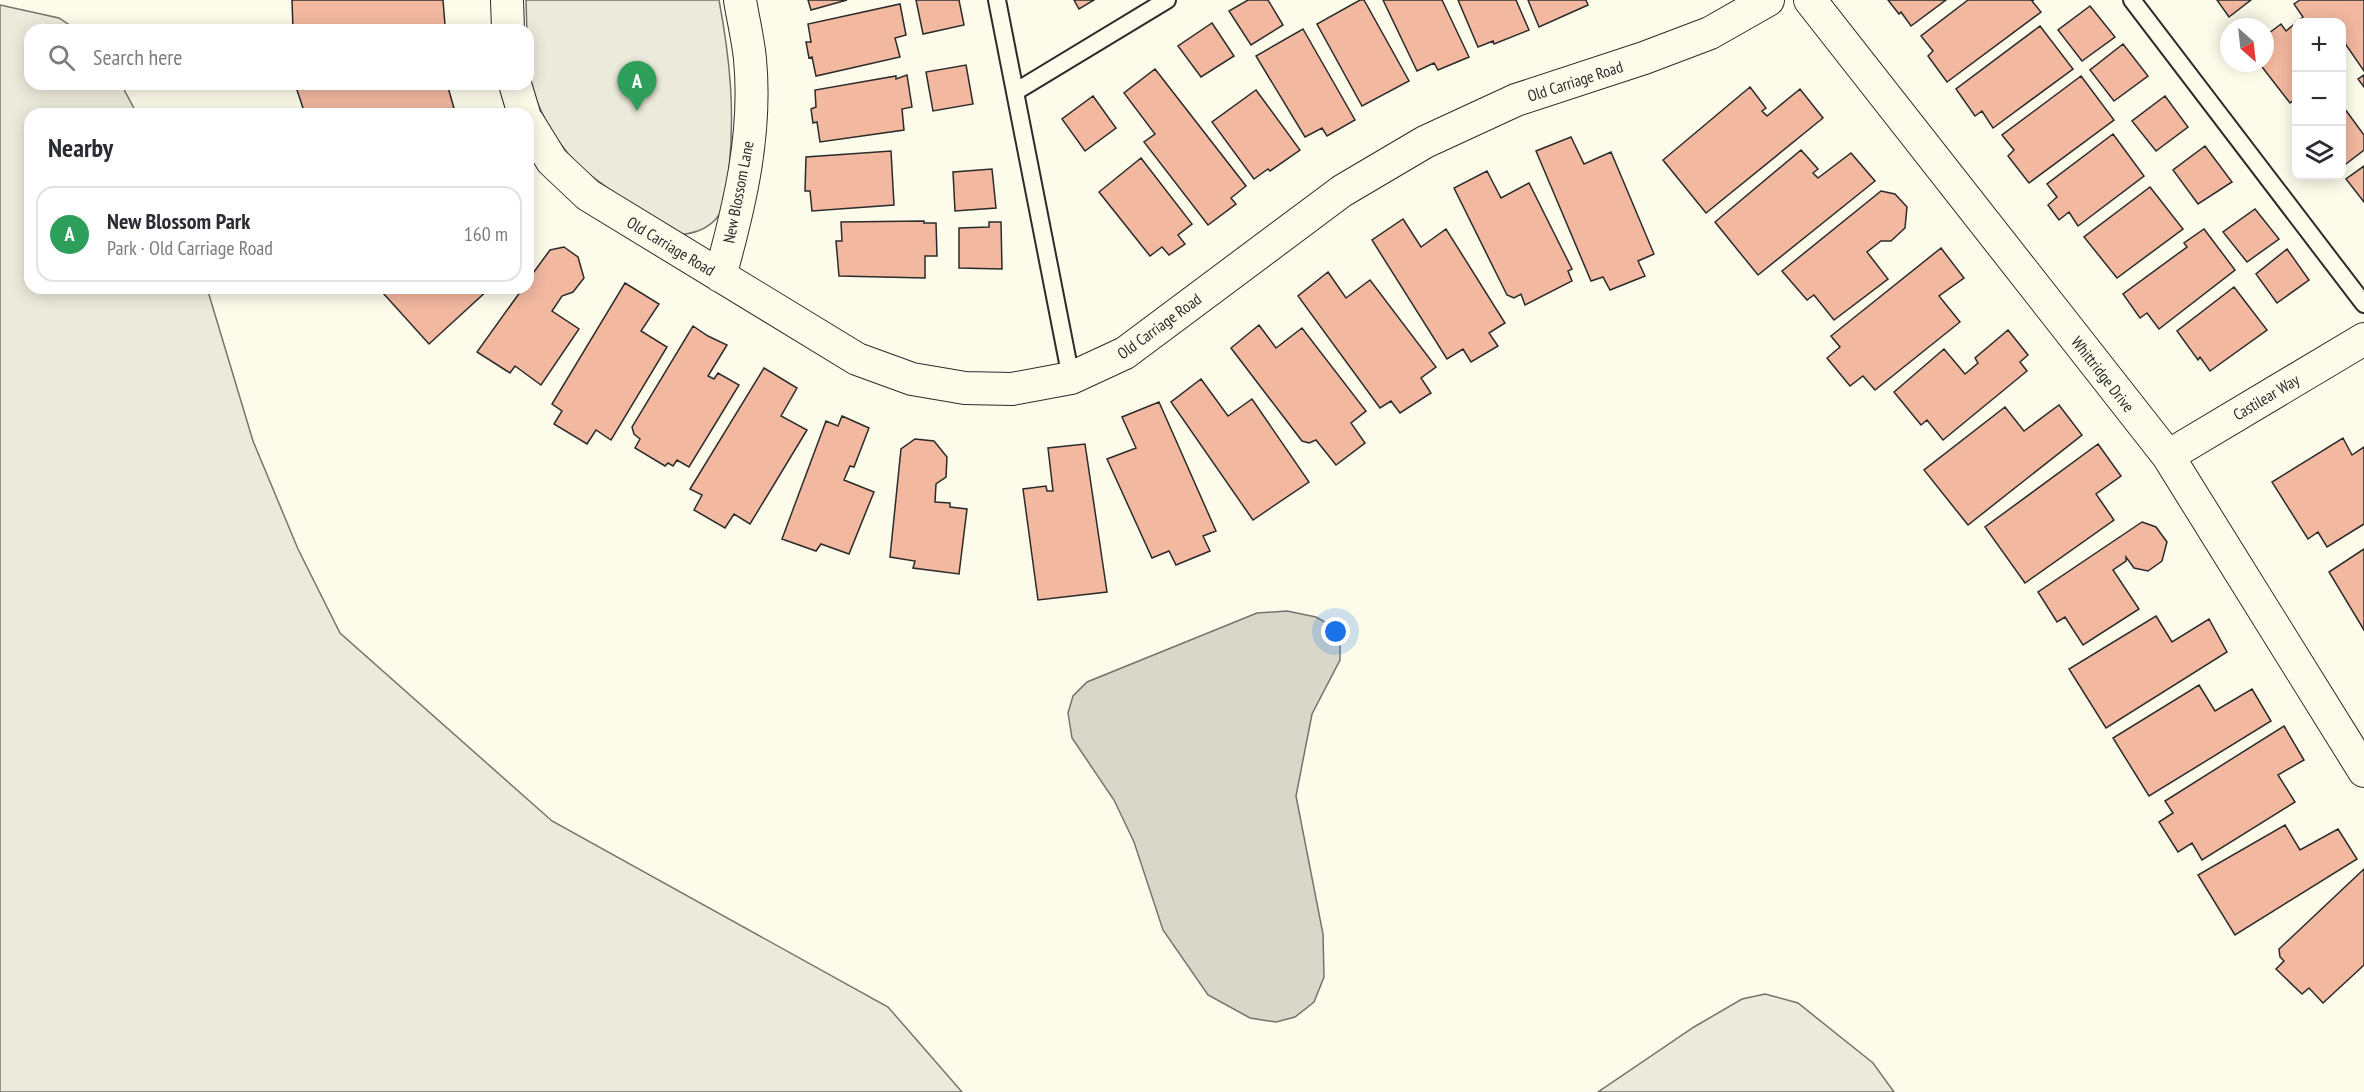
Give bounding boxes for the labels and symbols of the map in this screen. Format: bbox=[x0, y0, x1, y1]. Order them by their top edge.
north arrow bbox=[2220, 18, 2274, 72]
street label: Old Carriage Road bbox=[1525, 56, 1625, 106]
pin: A bbox=[618, 62, 656, 111]
street label: New Blossom Lane bbox=[718, 139, 758, 245]
street label: Old Carriage Road bbox=[623, 212, 719, 280]
street label: Old Carriage Road bbox=[1113, 289, 1205, 363]
street label: Whittridge Drive bbox=[2067, 332, 2139, 416]
street label: Castilear Way bbox=[2229, 369, 2303, 425]
your location bbox=[1321, 617, 1350, 646]

